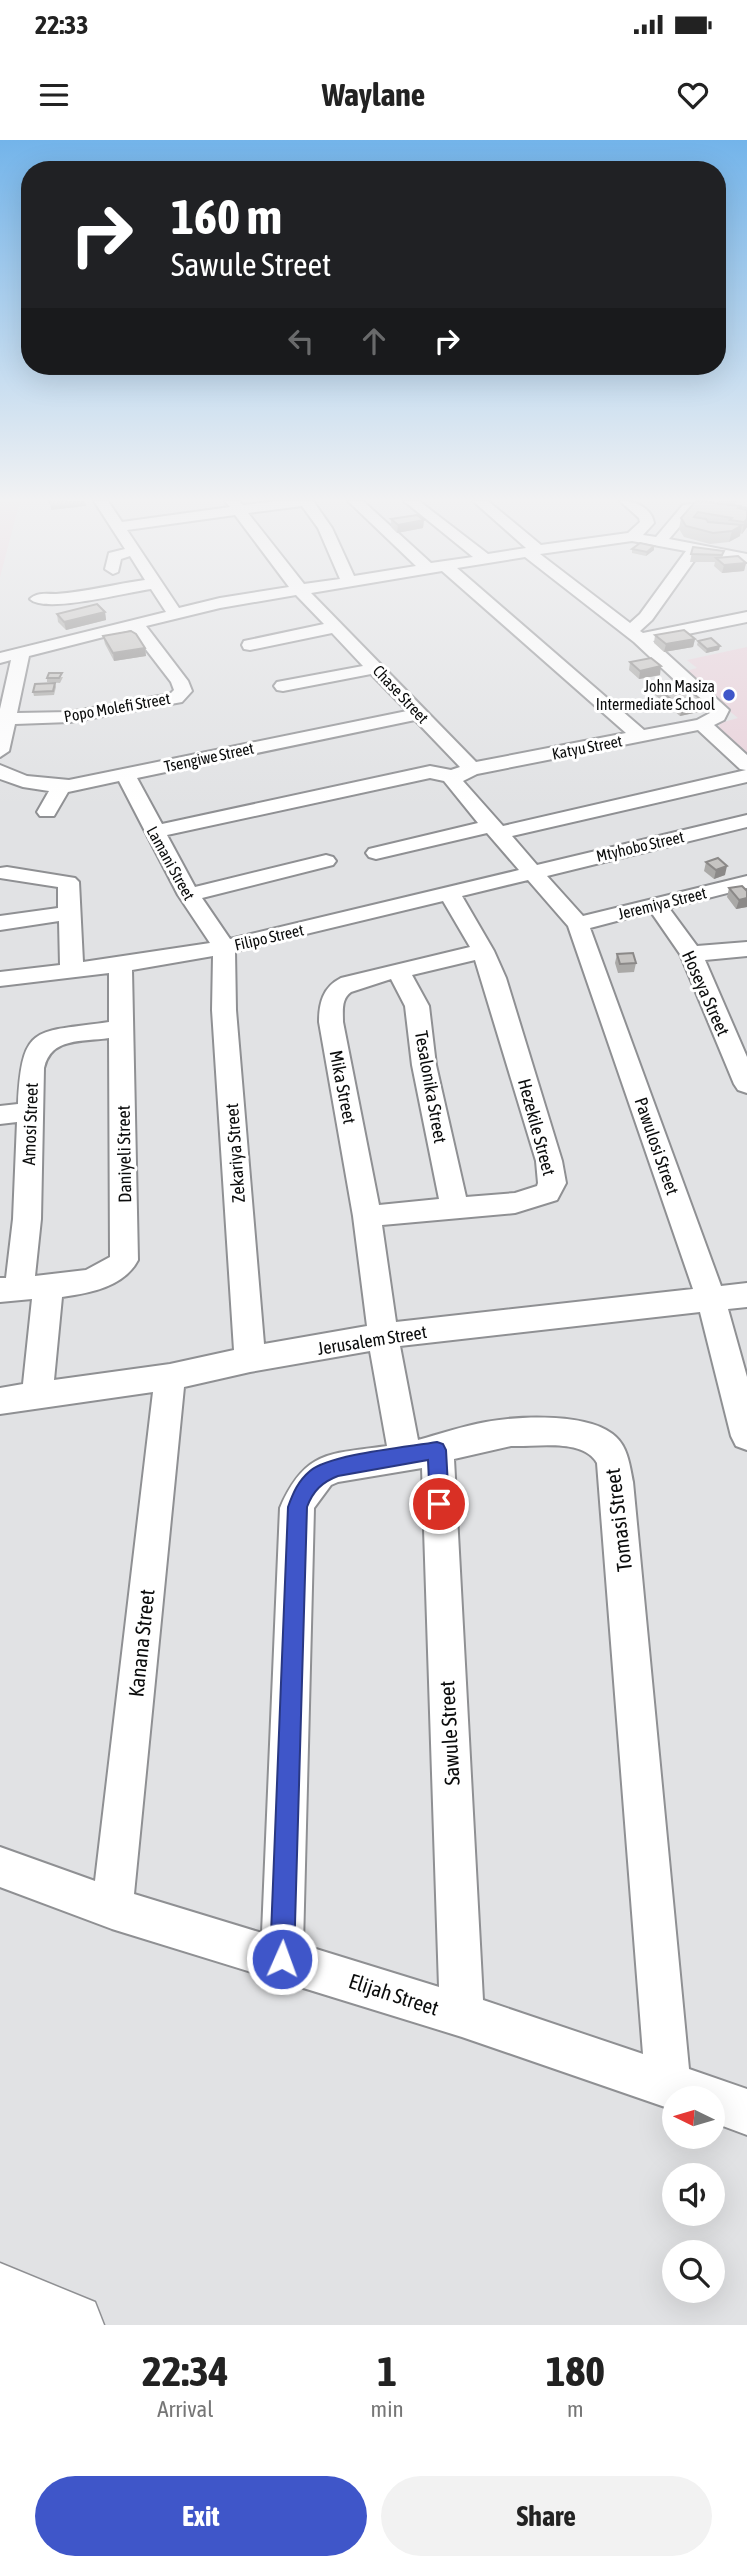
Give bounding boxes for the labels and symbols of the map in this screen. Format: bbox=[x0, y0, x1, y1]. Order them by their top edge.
street label: Chase Street bbox=[370, 661, 433, 727]
place label: John Masiza Intermediate School bbox=[596, 677, 716, 713]
marker: John Masiza Intermediate School bbox=[721, 687, 737, 703]
street label: Popo Molefi Street bbox=[63, 689, 172, 726]
street label: Katyu Street bbox=[550, 731, 624, 764]
street label: Tsengiwe Street bbox=[163, 739, 256, 776]
street label: Lamani Street bbox=[143, 823, 199, 903]
street label: Mtyhobo Street bbox=[594, 827, 686, 866]
street label: Jeremiya Street bbox=[616, 883, 709, 924]
street label: Filipo Street bbox=[233, 920, 306, 955]
street label: Hoseya Street bbox=[678, 947, 734, 1039]
street label: Tesalonika Street bbox=[411, 1029, 451, 1145]
street label: Mika Street bbox=[326, 1048, 360, 1126]
street label: Hezekile Street bbox=[514, 1076, 560, 1178]
street label: Amosi Street bbox=[18, 1082, 42, 1166]
street label: Pawulosi Street bbox=[631, 1094, 683, 1198]
street label: Zekariya Street bbox=[221, 1103, 249, 1203]
street label: Daniyeli Street bbox=[113, 1105, 135, 1203]
street label: Jerusalem Street bbox=[316, 1321, 428, 1359]
street label: Tomasi Street bbox=[600, 1467, 636, 1573]
pin bbox=[409, 1474, 469, 1534]
street label: Kanana Street bbox=[123, 1588, 159, 1698]
street label: Sawule Street bbox=[434, 1680, 464, 1786]
position arrow bbox=[245, 1922, 319, 1996]
street label: Elijah Street bbox=[346, 1968, 442, 2020]
north arrow bbox=[662, 2086, 724, 2149]

